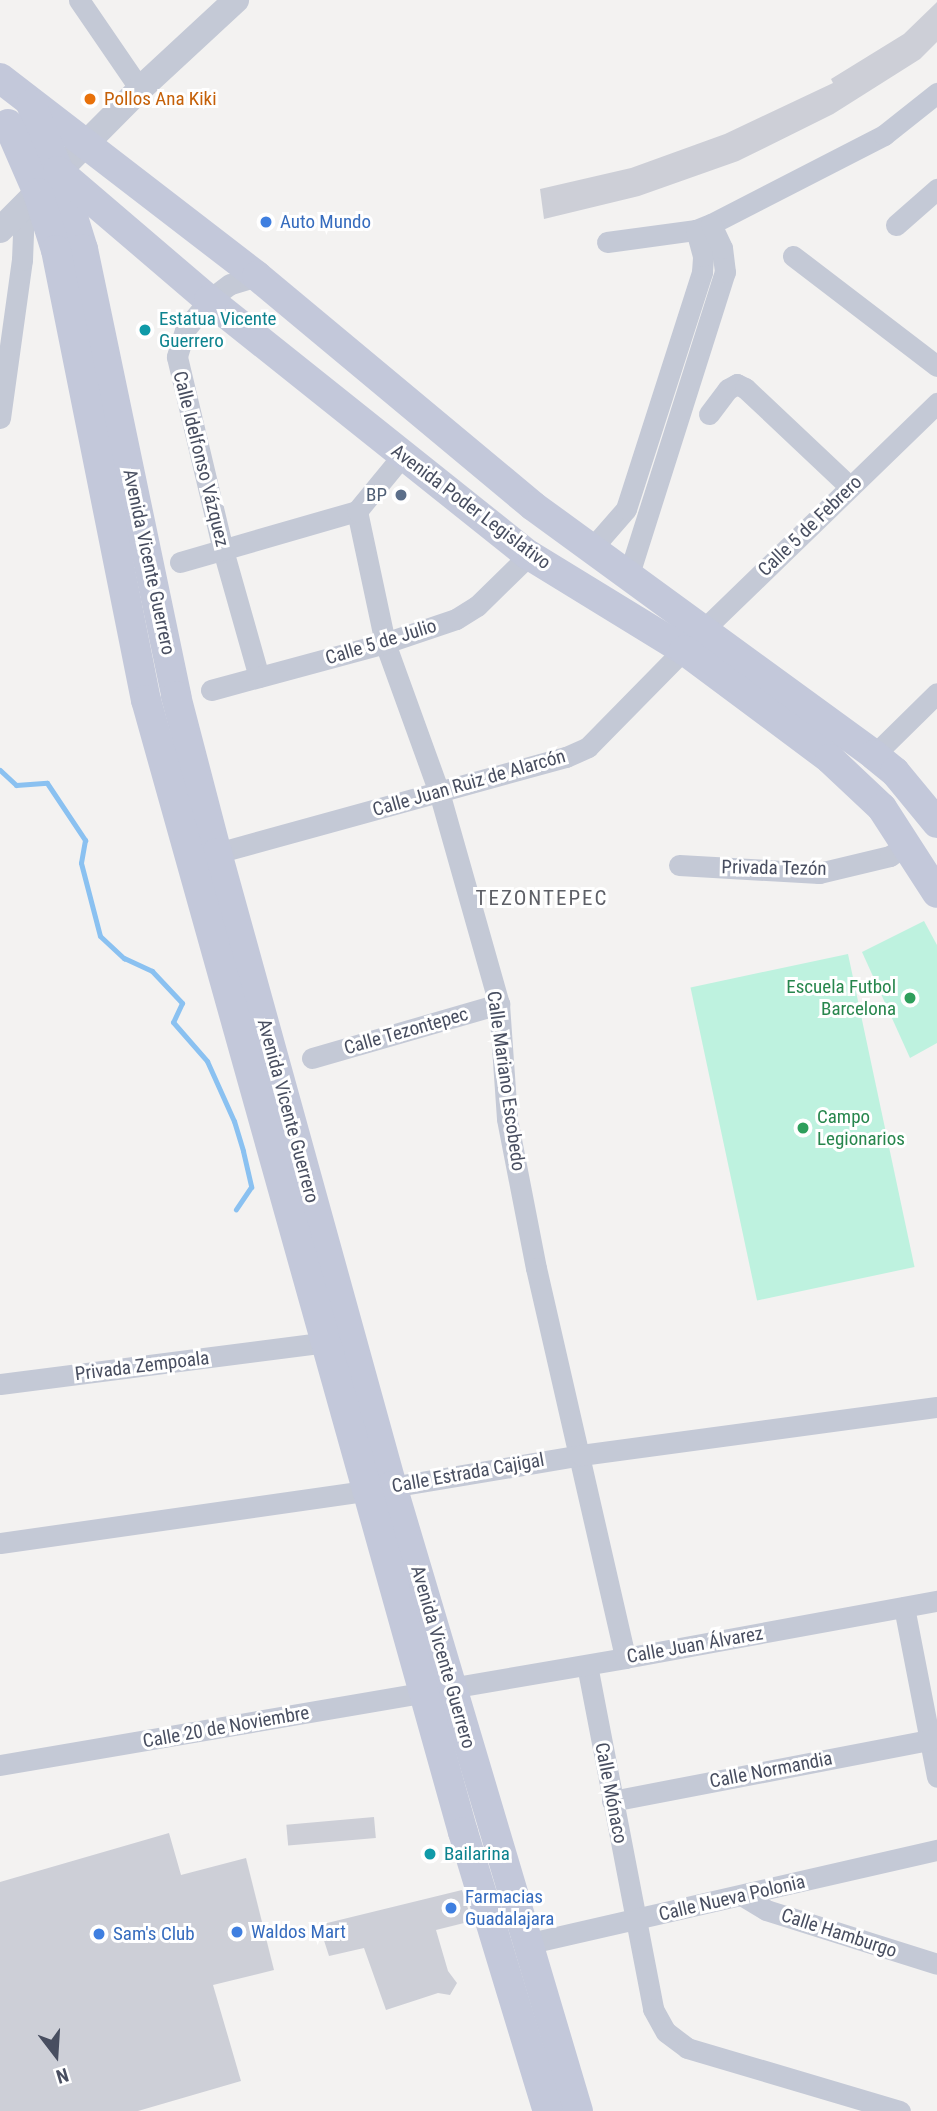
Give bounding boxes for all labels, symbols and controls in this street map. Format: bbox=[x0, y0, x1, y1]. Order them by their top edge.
place label: Pollos Ana Kiki bbox=[104, 88, 216, 110]
marker: Pollos Ana Kiki bbox=[82, 91, 98, 107]
place label: Auto Mundo bbox=[280, 211, 371, 233]
marker: Auto Mundo bbox=[258, 214, 274, 230]
place label: Estatua Vicente Guerrero bbox=[159, 308, 277, 352]
marker: Estatua Vicente Guerrero bbox=[137, 322, 153, 338]
street label: Calle Idelfonso Vázquez bbox=[168, 369, 234, 549]
street label: Avenida Poder Legislativo bbox=[387, 440, 555, 574]
street label: Avenida Vicente Guerrero bbox=[118, 467, 180, 657]
street label: Calle 5 de Febrero bbox=[753, 471, 867, 581]
place label: BP bbox=[366, 484, 387, 506]
marker: BP bbox=[393, 487, 409, 503]
street label: Calle 5 de Julio bbox=[323, 614, 439, 670]
street label: Calle Juan Ruiz de Alarcón bbox=[370, 745, 568, 821]
street label: Privada Tezón bbox=[721, 856, 827, 880]
district label: TEZONTEPEC bbox=[477, 885, 607, 911]
place label: Escuela Futbol Barcelona bbox=[786, 976, 896, 1020]
street label: Calle Mariano Escobedo bbox=[482, 990, 530, 1172]
marker: Escuela Futbol Barcelona bbox=[902, 990, 918, 1006]
street label: Calle Tezontepec bbox=[341, 1002, 471, 1060]
street label: Avenida Vicente Guerrero bbox=[252, 1017, 324, 1205]
place label: Campo Legionarios bbox=[817, 1106, 905, 1150]
marker: Campo Legionarios bbox=[795, 1120, 811, 1136]
street label: Privada Zempoala bbox=[74, 1346, 210, 1386]
street label: Calle Estrada Cajigal bbox=[390, 1448, 546, 1498]
street label: Avenida Vicente Guerrero bbox=[406, 1563, 480, 1751]
street label: Calle Juan Álvarez bbox=[625, 1622, 765, 1668]
street label: Calle 20 de Noviembre bbox=[141, 1701, 311, 1753]
street label: Calle Mónaco bbox=[590, 1741, 632, 1845]
street label: Calle Normandia bbox=[708, 1747, 834, 1793]
place label: Bailarina bbox=[444, 1843, 510, 1865]
marker: Bailarina bbox=[422, 1846, 438, 1862]
street label: Calle Nueva Polonia bbox=[657, 1870, 807, 1926]
place label: Farmacias Guadalajara bbox=[465, 1886, 554, 1930]
marker: Farmacias Guadalajara bbox=[443, 1900, 459, 1916]
street label: Calle Hamburgo bbox=[778, 1904, 900, 1962]
place label: Waldos Mart bbox=[251, 1921, 346, 1943]
place label: Sam's Club bbox=[113, 1923, 195, 1945]
marker: Waldos Mart bbox=[229, 1924, 245, 1940]
marker: Sam's Club bbox=[91, 1926, 107, 1942]
north arrow bbox=[21, 2020, 91, 2090]
text: N bbox=[53, 2063, 71, 2088]

